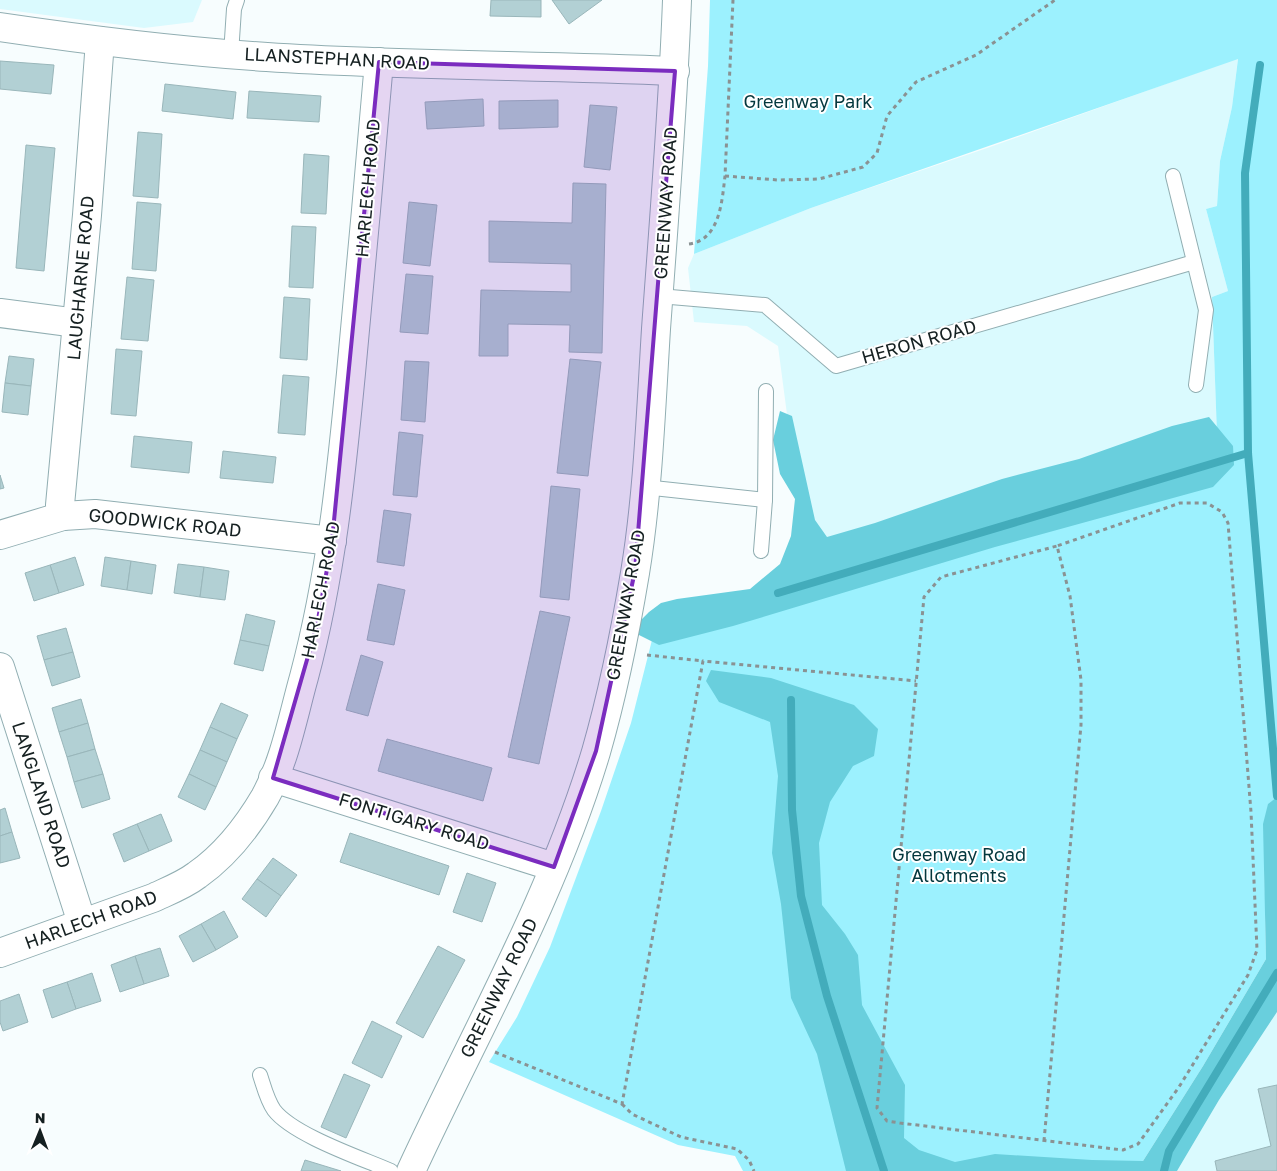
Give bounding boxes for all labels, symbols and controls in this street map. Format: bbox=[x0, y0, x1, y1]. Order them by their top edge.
street label: LLANSTEPHAN ROAD bbox=[244, 42, 430, 74]
park label: Greenway Park bbox=[744, 90, 872, 112]
street label: HARLECH ROAD bbox=[350, 118, 384, 258]
street label: GREENWAY ROAD bbox=[649, 126, 681, 280]
street label: LAUGHARNE ROAD bbox=[62, 195, 98, 361]
street label: HERON ROAD bbox=[859, 314, 979, 368]
street label: GOODWICK ROAD bbox=[88, 503, 243, 541]
street label: HARLECH ROAD bbox=[296, 519, 344, 660]
street label: GREENWAY ROAD bbox=[601, 528, 649, 682]
street label: LANGLAND ROAD bbox=[8, 719, 76, 871]
street label: FONTIGARY ROAD bbox=[336, 788, 492, 854]
park label: Greenway Road Allotments bbox=[892, 843, 1026, 886]
street label: HARLECH ROAD bbox=[21, 885, 160, 953]
street label: GREENWAY ROAD bbox=[455, 914, 542, 1061]
north arrow bbox=[15, 1106, 65, 1156]
text: N bbox=[35, 1109, 46, 1126]

